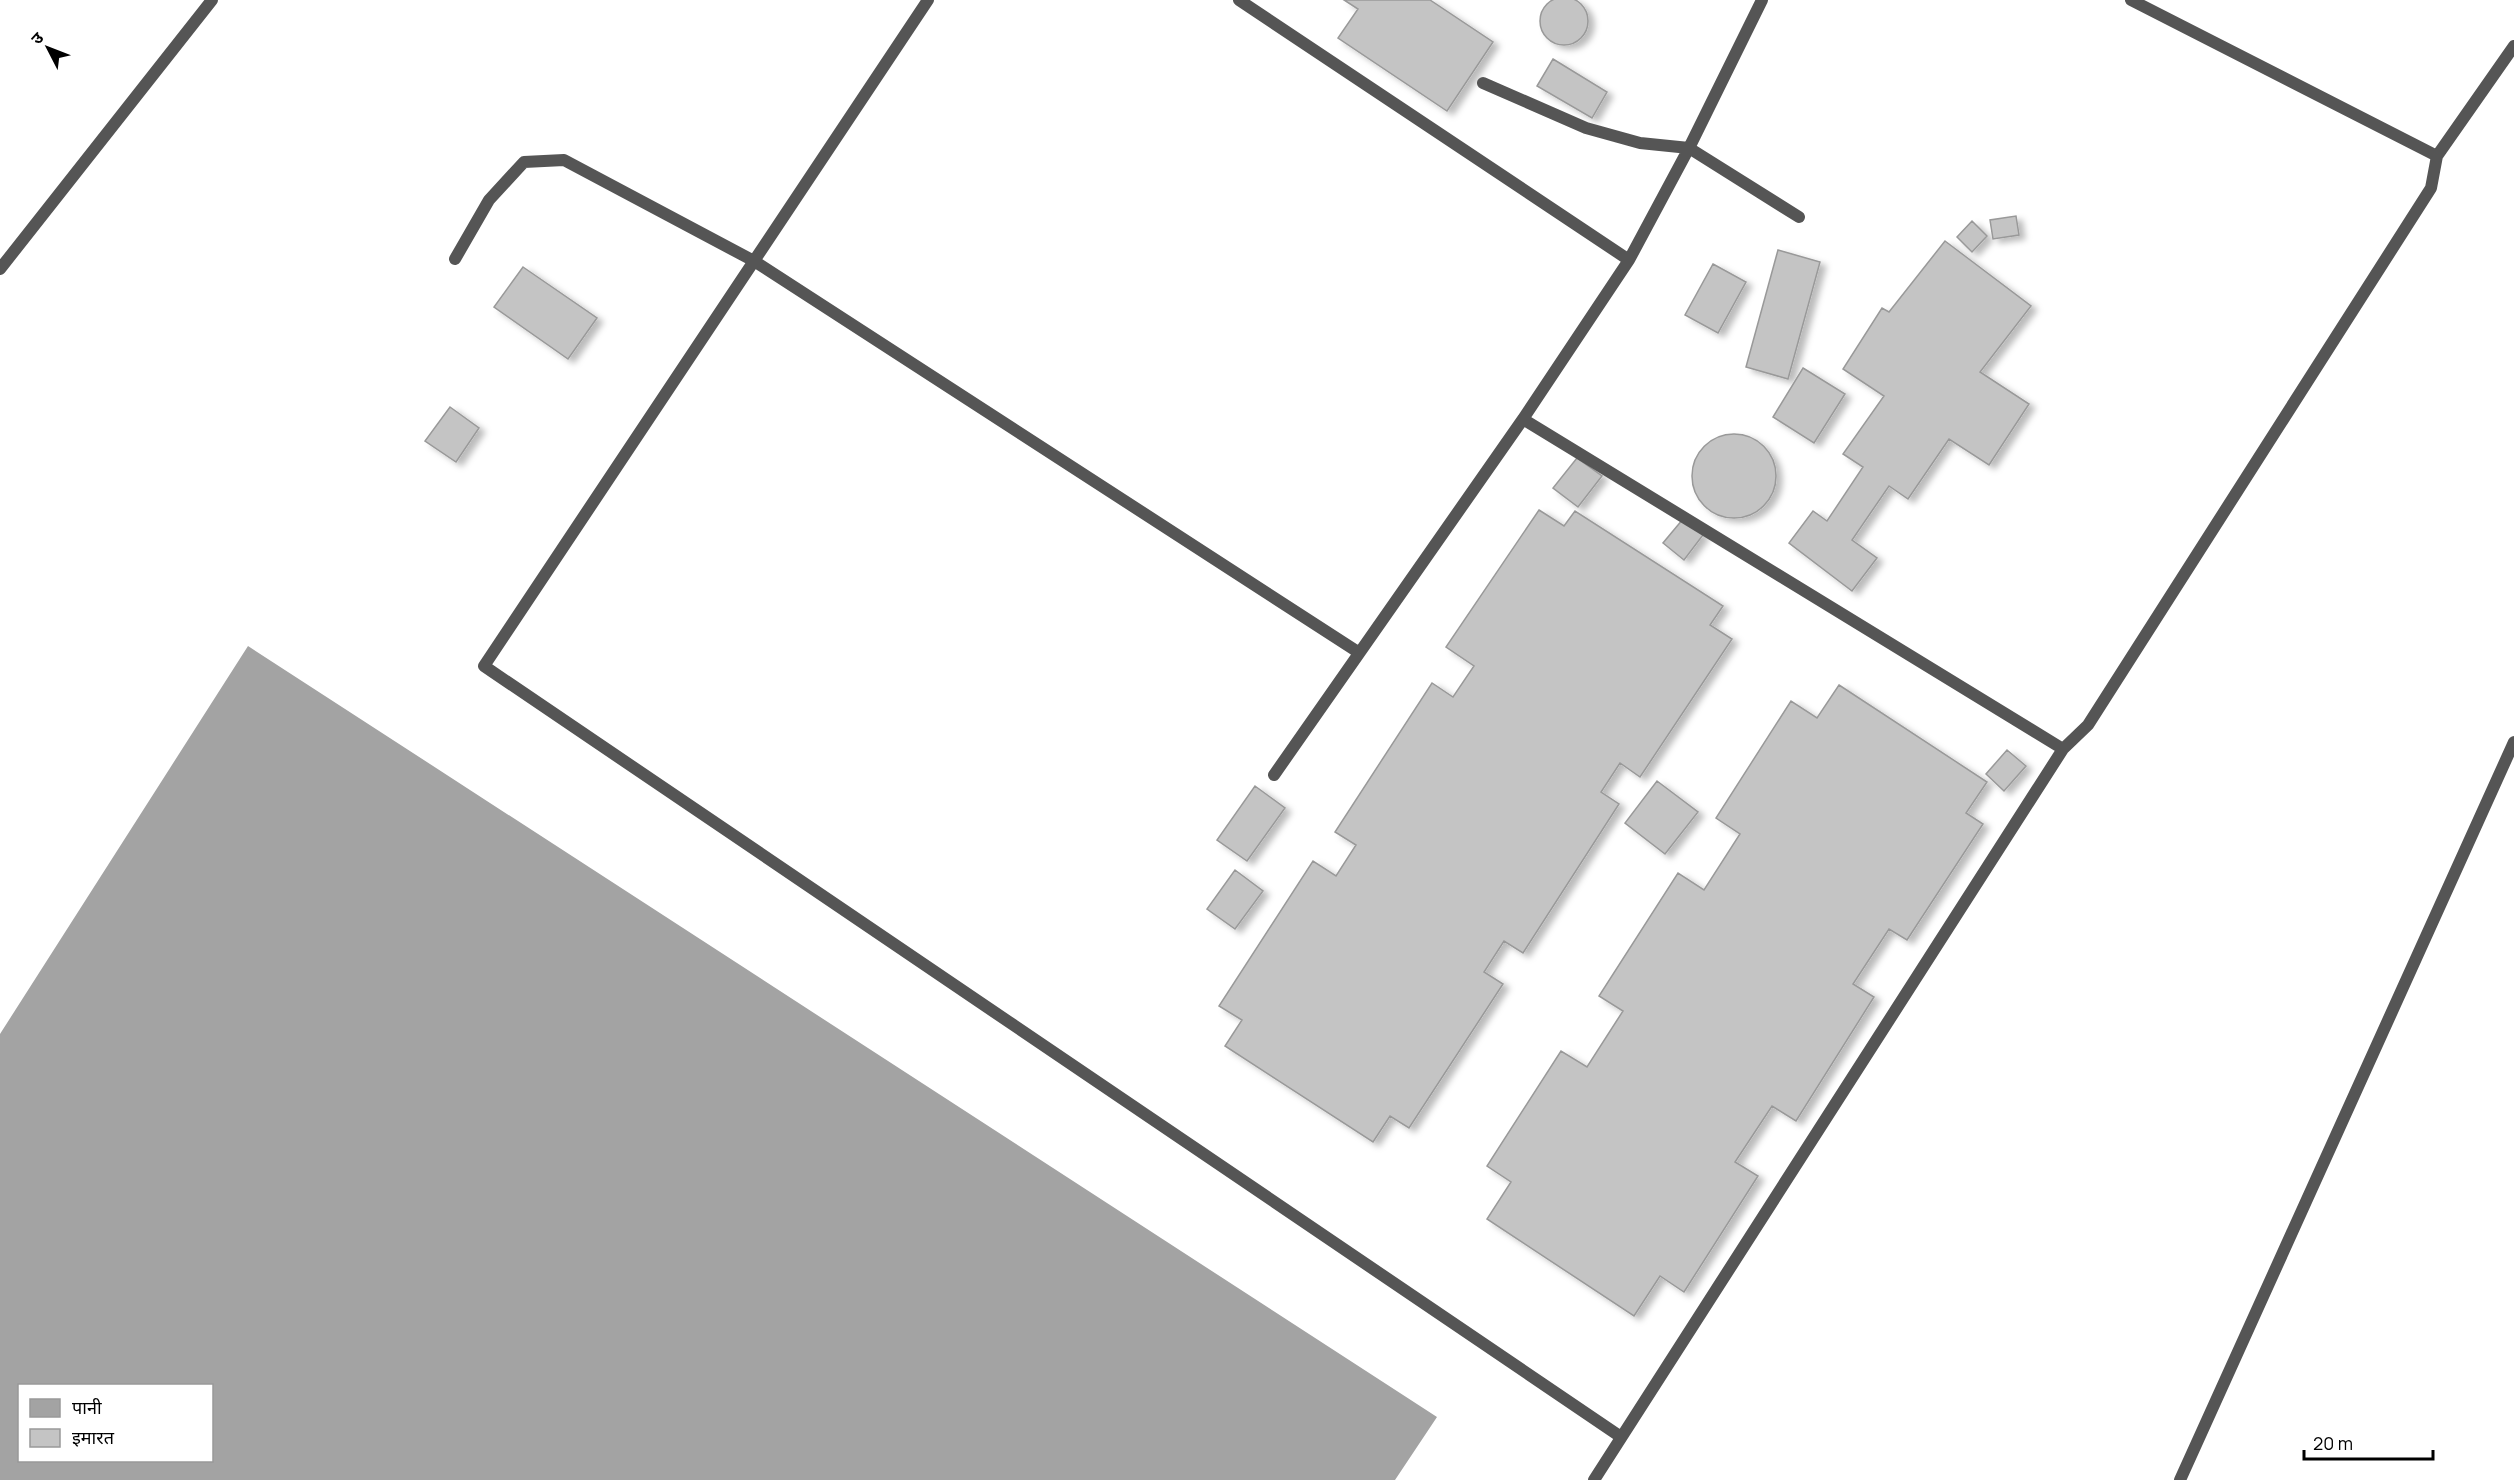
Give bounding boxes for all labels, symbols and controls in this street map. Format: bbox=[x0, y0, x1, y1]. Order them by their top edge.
north arrow bbox=[18, 18, 78, 78]
text: उ bbox=[26, 27, 49, 49]
legend bbox=[18, 1384, 213, 1462]
text: पानी bbox=[72, 1395, 102, 1419]
scale bar bbox=[2304, 1423, 2433, 1461]
text: इमारत bbox=[72, 1425, 115, 1449]
text: 20 m bbox=[2313, 1431, 2353, 1455]

